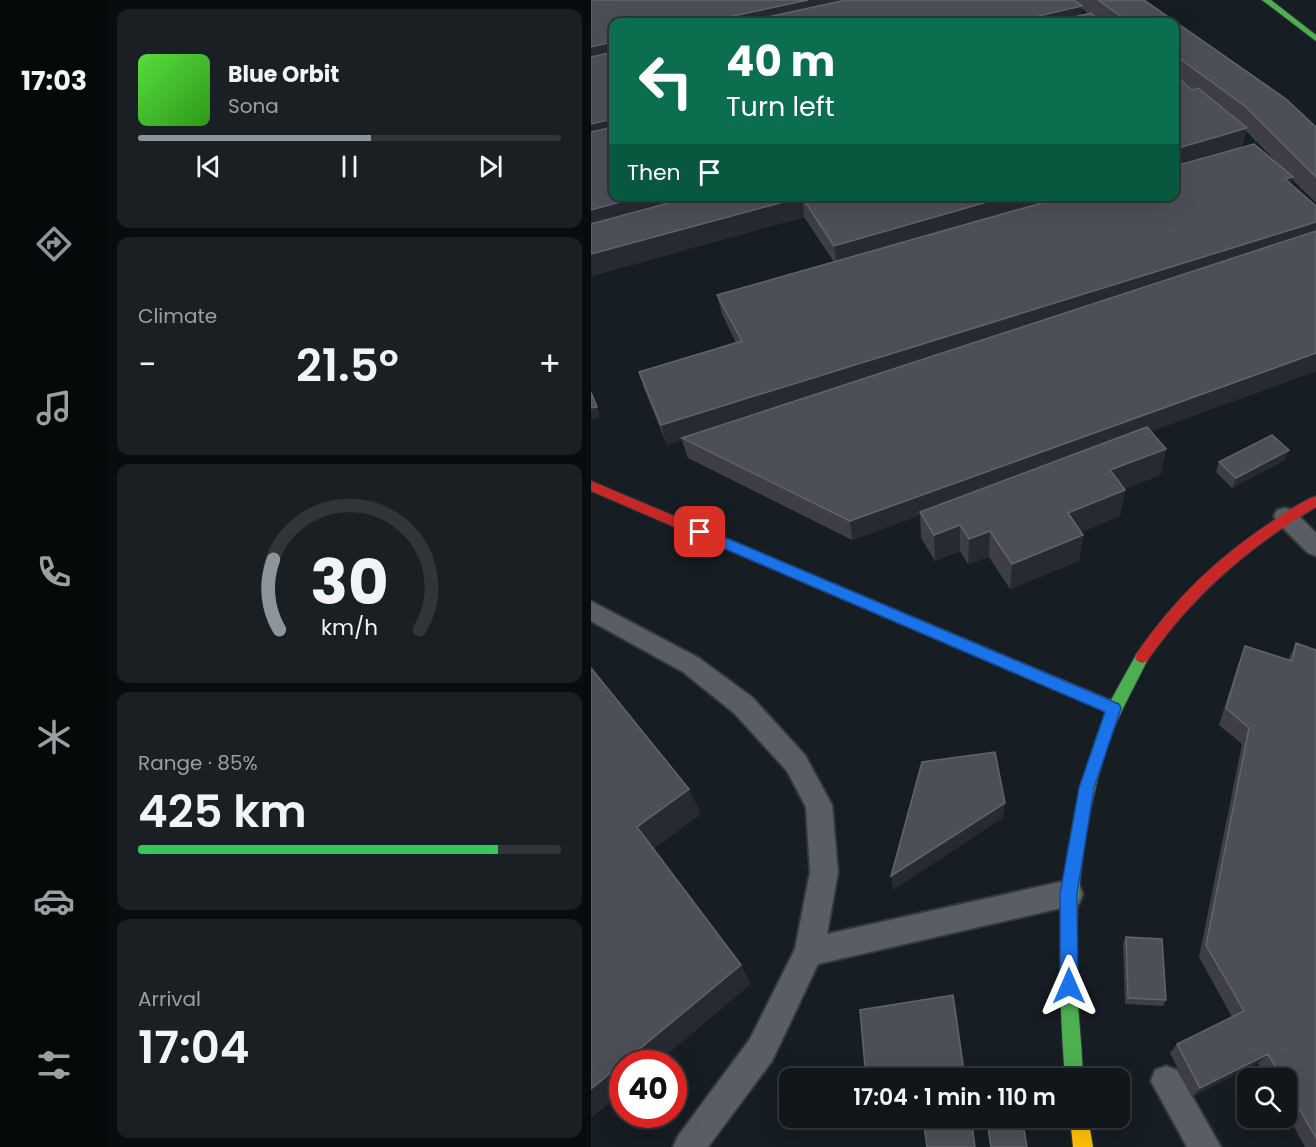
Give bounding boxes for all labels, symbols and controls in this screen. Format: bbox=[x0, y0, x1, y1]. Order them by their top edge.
text: 40 m bbox=[726, 32, 835, 91]
icon: left bbox=[627, 42, 705, 120]
text: Blue Orbit bbox=[228, 59, 339, 90]
text: 17:03 bbox=[21, 62, 87, 99]
text: Turn left bbox=[726, 88, 835, 125]
text: Sona bbox=[228, 92, 279, 120]
icon: previous bbox=[192, 150, 225, 183]
icon: pause bbox=[333, 150, 366, 183]
icon: next bbox=[474, 150, 507, 183]
icon: arrive bbox=[693, 156, 726, 189]
text: Then bbox=[627, 157, 681, 188]
icon: directions bbox=[33, 223, 75, 265]
text: Climate bbox=[138, 302, 217, 330]
text: 21.5° bbox=[296, 334, 399, 397]
text: − bbox=[138, 341, 156, 388]
text: + bbox=[538, 341, 561, 388]
icon: music bbox=[33, 387, 75, 429]
pin bbox=[674, 506, 725, 557]
icon: arrive bbox=[683, 515, 716, 548]
text: 30 bbox=[310, 539, 389, 627]
icon: phone bbox=[33, 551, 75, 593]
text: km/h bbox=[321, 613, 378, 644]
icon: climate bbox=[33, 716, 75, 758]
text: Range · 85% bbox=[138, 749, 258, 777]
text: 425 km bbox=[138, 780, 307, 843]
icon: car bbox=[33, 880, 75, 922]
position arrow bbox=[1037, 954, 1101, 1018]
text: Arrival bbox=[138, 985, 201, 1013]
text: 17:04 bbox=[138, 1016, 250, 1079]
icon: filters bbox=[33, 1044, 75, 1086]
speed limit sign: 40 bbox=[609, 1050, 687, 1128]
map controls bbox=[1237, 1068, 1297, 1128]
button: search bbox=[1237, 1068, 1297, 1128]
text: 17:04 · 1 min · 110 m bbox=[853, 1082, 1056, 1113]

